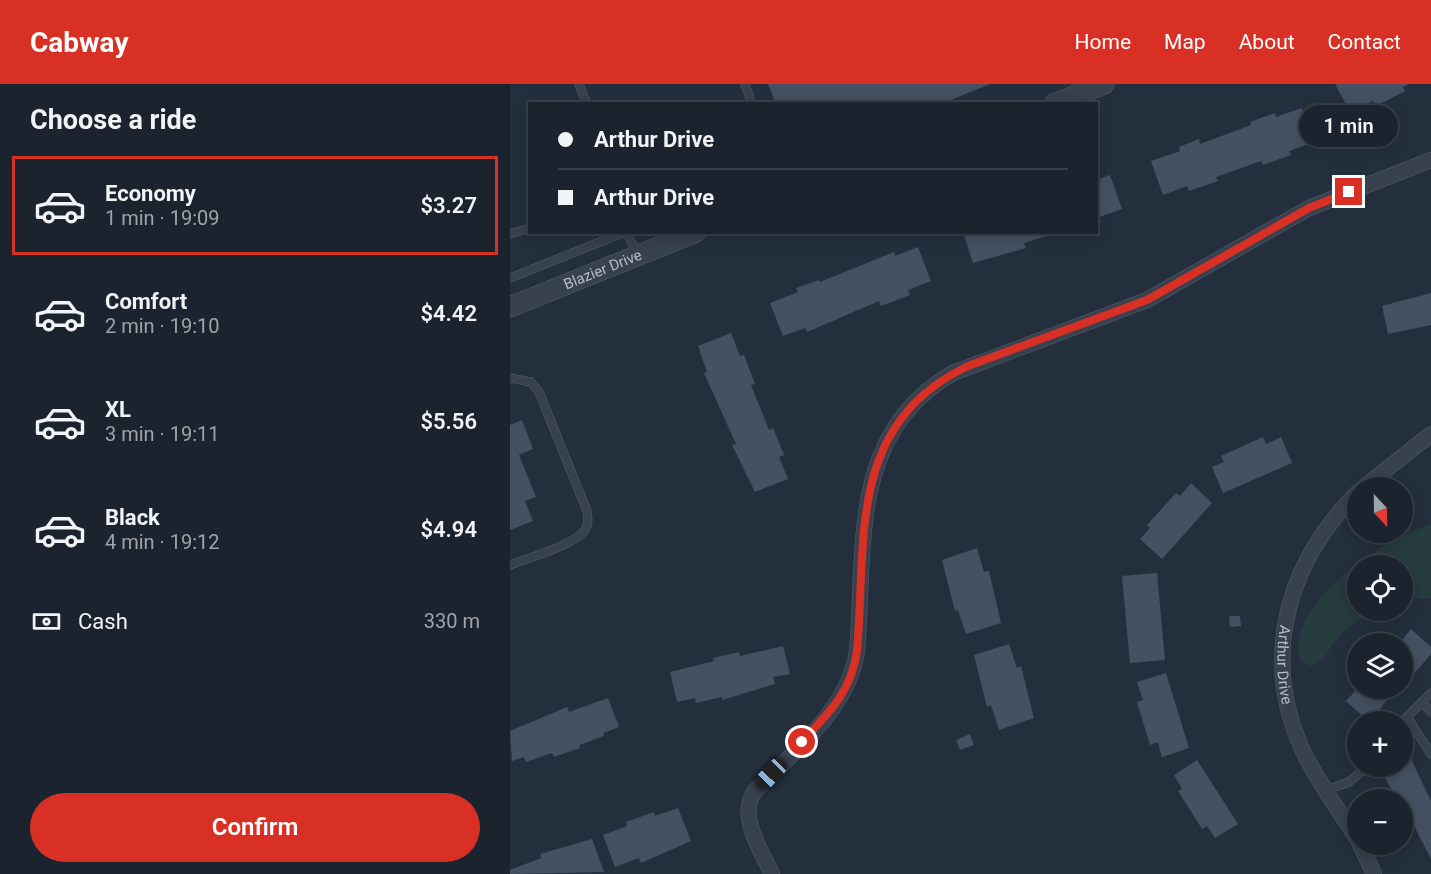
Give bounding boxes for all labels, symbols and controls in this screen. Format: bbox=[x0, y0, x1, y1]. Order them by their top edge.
text: Cabway bbox=[30, 26, 129, 59]
text: Home bbox=[1075, 30, 1131, 54]
text: Map bbox=[1164, 30, 1206, 54]
text: About bbox=[1239, 30, 1295, 54]
text: Contact bbox=[1328, 30, 1401, 54]
text: Choose a ride bbox=[30, 104, 196, 136]
callout: 1 min bbox=[1300, 105, 1398, 147]
text: 1 min bbox=[1323, 114, 1374, 138]
text: Arthur Drive bbox=[594, 127, 714, 152]
route end bbox=[1335, 178, 1362, 205]
icon: car bbox=[33, 179, 87, 233]
text: Economy bbox=[105, 181, 196, 206]
text: Arthur Drive bbox=[594, 185, 714, 210]
text: $3.27 bbox=[420, 193, 477, 218]
text: 1 min · 19:09 bbox=[105, 206, 220, 230]
street label: Blazier Drive bbox=[561, 246, 645, 293]
icon: car bbox=[33, 287, 87, 341]
text: Comfort bbox=[105, 289, 187, 314]
text: $4.42 bbox=[420, 301, 477, 326]
text: 2 min · 19:10 bbox=[105, 314, 220, 338]
icon: car bbox=[33, 395, 87, 449]
text: XL bbox=[105, 397, 131, 422]
text: $5.56 bbox=[420, 409, 477, 434]
text: 3 min · 19:11 bbox=[105, 422, 220, 446]
north arrow bbox=[1347, 477, 1413, 543]
map controls bbox=[1347, 477, 1413, 855]
icon: car bbox=[33, 503, 87, 557]
text: Black bbox=[105, 505, 160, 530]
text: $4.94 bbox=[420, 517, 477, 542]
text: 4 min · 19:12 bbox=[105, 530, 220, 554]
button: locate bbox=[1347, 555, 1413, 621]
icon: cash bbox=[30, 605, 63, 638]
text: Cash bbox=[78, 609, 128, 634]
text: 330 m bbox=[424, 609, 480, 633]
street label: Arthur Drive bbox=[1273, 624, 1296, 706]
button: layers bbox=[1347, 633, 1413, 699]
button: + bbox=[1347, 711, 1413, 777]
route start bbox=[788, 728, 815, 755]
car bbox=[752, 755, 790, 793]
button: − bbox=[1347, 789, 1413, 855]
button: Confirm bbox=[30, 793, 480, 862]

